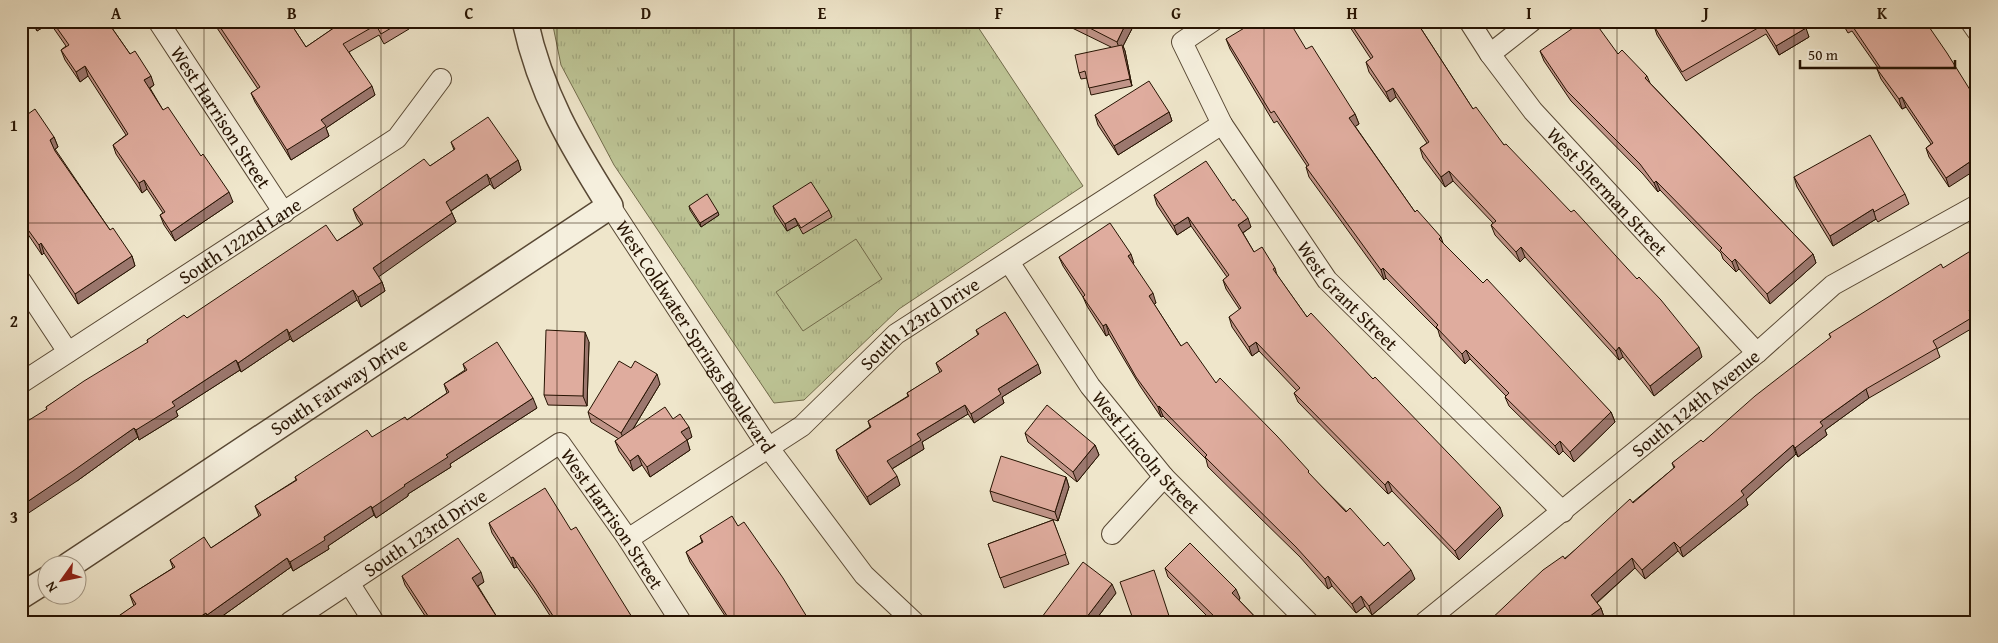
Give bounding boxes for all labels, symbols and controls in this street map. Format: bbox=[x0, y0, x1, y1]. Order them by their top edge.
text: A bbox=[111, 1, 122, 25]
text: B bbox=[287, 1, 297, 25]
text: C bbox=[464, 1, 474, 25]
text: D bbox=[641, 1, 651, 25]
text: E bbox=[818, 1, 827, 25]
text: F bbox=[995, 1, 1003, 25]
text: G bbox=[1171, 1, 1181, 25]
text: H bbox=[1346, 1, 1358, 25]
text: I bbox=[1526, 1, 1532, 25]
text: J bbox=[1700, 1, 1709, 25]
text: K bbox=[1877, 1, 1888, 25]
scale bar bbox=[1800, 38, 1956, 70]
street label: West Harrison Street bbox=[164, 40, 278, 194]
text: 50 m bbox=[1808, 44, 1839, 65]
text: 1 bbox=[10, 113, 18, 137]
street label: West Sherman Street bbox=[1540, 121, 1675, 262]
street label: South 122nd Lane bbox=[173, 190, 307, 291]
street label: West Coldwater Springs Boulevard bbox=[609, 214, 783, 459]
street label: West Grant Street bbox=[1290, 235, 1405, 357]
street label: South 123rd Drive bbox=[853, 270, 985, 377]
text: 2 bbox=[10, 309, 18, 333]
street label: South Fairway Drive bbox=[264, 330, 413, 442]
street label: South 124th Avenue bbox=[1625, 342, 1766, 464]
street label: West Lincoln Street bbox=[1085, 385, 1207, 520]
street label: West Harrison Street bbox=[554, 442, 671, 595]
street label: South 123rd Drive bbox=[358, 481, 492, 584]
text: 3 bbox=[10, 505, 18, 529]
north arrow bbox=[38, 556, 88, 606]
text: N bbox=[40, 577, 62, 596]

